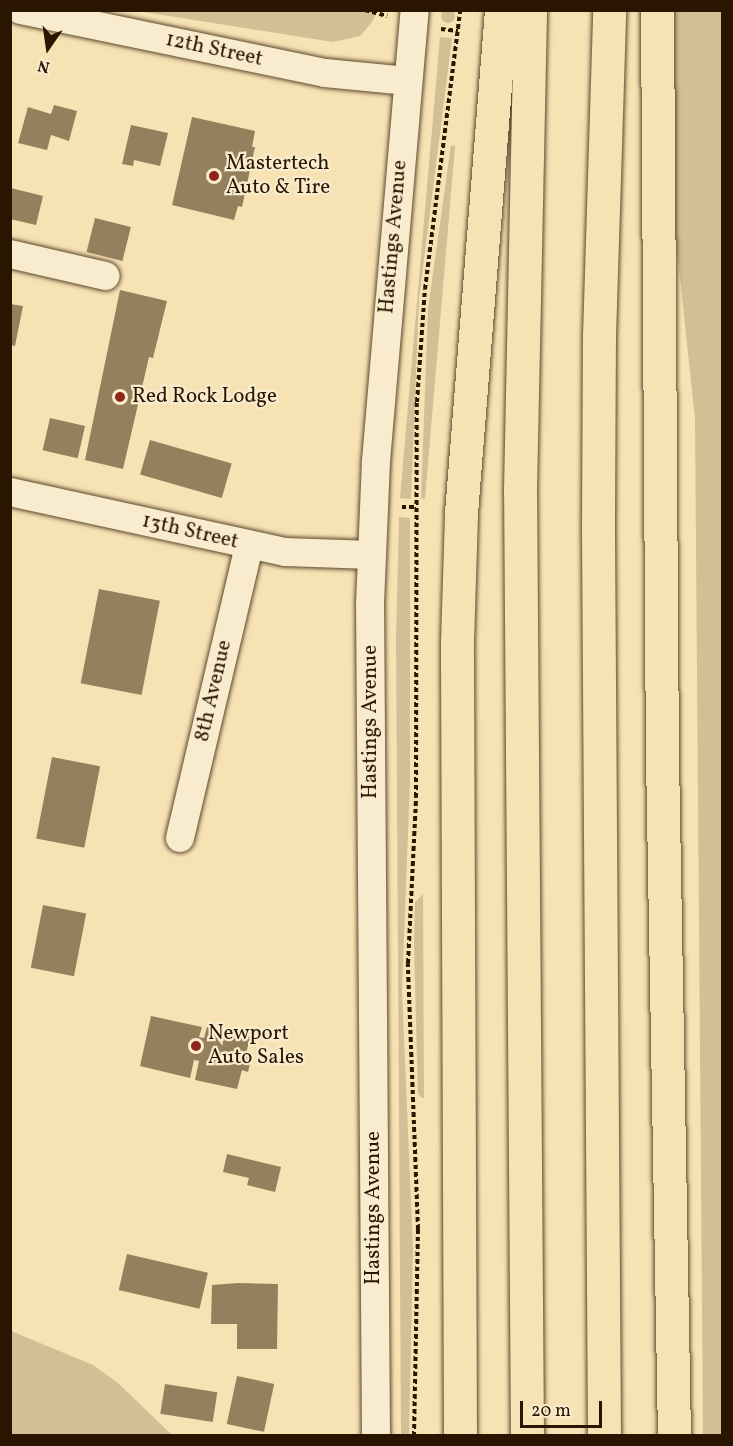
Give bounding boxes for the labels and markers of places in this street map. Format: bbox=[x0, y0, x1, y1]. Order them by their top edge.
place label: Mastertech Auto & Tire bbox=[226, 151, 331, 201]
marker: Mastertech Auto & Tire bbox=[207, 169, 221, 183]
place label: Red Rock Lodge bbox=[132, 384, 277, 410]
marker: Red Rock Lodge bbox=[113, 390, 127, 404]
place label: Newport Auto Sales bbox=[208, 1021, 304, 1071]
marker: Newport Auto Sales bbox=[189, 1039, 203, 1053]

